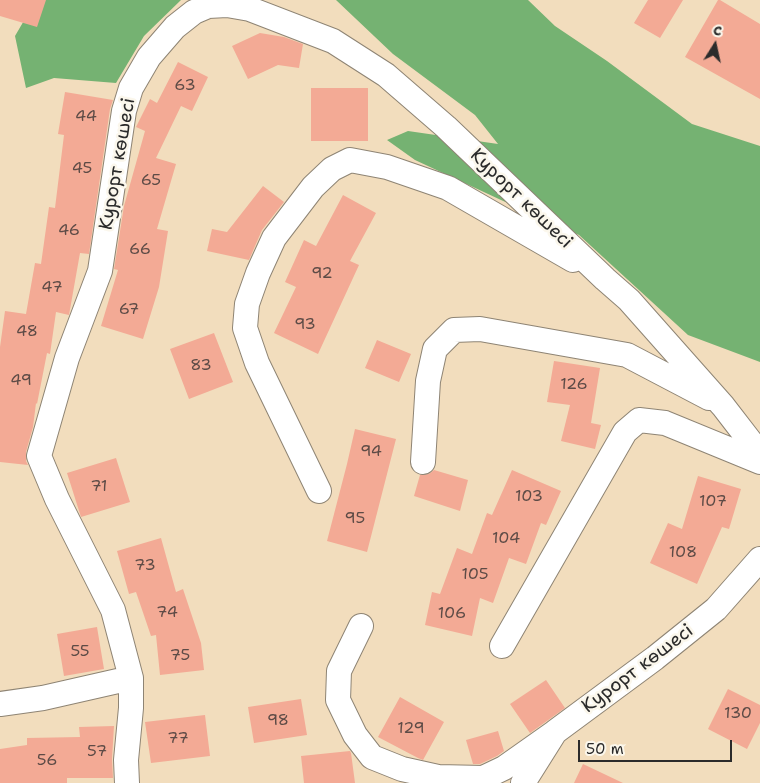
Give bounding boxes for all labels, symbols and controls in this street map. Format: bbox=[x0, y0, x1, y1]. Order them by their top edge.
north arrow bbox=[690, 20, 740, 70]
text: С bbox=[712, 21, 723, 40]
house number: 63 bbox=[174, 76, 196, 96]
street label: Курорт көшесі bbox=[95, 96, 141, 232]
house number: 44 bbox=[75, 107, 97, 127]
street label: Курорт көшесі bbox=[465, 144, 577, 254]
house number: 45 bbox=[72, 159, 92, 179]
house number: 65 bbox=[141, 171, 161, 191]
house number: 46 bbox=[58, 221, 80, 241]
house number: 66 bbox=[129, 240, 151, 260]
house number: 92 bbox=[311, 264, 333, 284]
house number: 47 bbox=[41, 278, 63, 298]
house number: 67 bbox=[119, 300, 139, 320]
house number: 93 bbox=[294, 315, 316, 335]
house number: 48 bbox=[16, 322, 38, 342]
house number: 83 bbox=[190, 356, 212, 376]
house number: 49 bbox=[10, 371, 32, 391]
house number: 126 bbox=[560, 375, 588, 395]
house number: 94 bbox=[360, 442, 382, 462]
house number: 71 bbox=[90, 477, 108, 497]
house number: 103 bbox=[515, 487, 543, 507]
house number: 107 bbox=[699, 492, 727, 512]
house number: 95 bbox=[345, 509, 365, 529]
house number: 104 bbox=[492, 529, 520, 549]
house number: 108 bbox=[669, 543, 697, 563]
house number: 73 bbox=[134, 556, 156, 576]
house number: 105 bbox=[461, 565, 489, 585]
house number: 74 bbox=[156, 603, 178, 623]
house number: 106 bbox=[438, 604, 466, 624]
street label: Курорт көшесі bbox=[578, 620, 698, 718]
house number: 55 bbox=[70, 642, 90, 662]
house number: 75 bbox=[170, 646, 190, 666]
house number: 130 bbox=[724, 704, 752, 724]
house number: 98 bbox=[267, 711, 289, 731]
house number: 129 bbox=[397, 719, 425, 739]
house number: 77 bbox=[167, 729, 189, 749]
scale bar bbox=[580, 730, 734, 762]
text: 50 m bbox=[586, 739, 624, 759]
house number: 57 bbox=[87, 742, 107, 762]
house number: 56 bbox=[37, 751, 57, 771]

